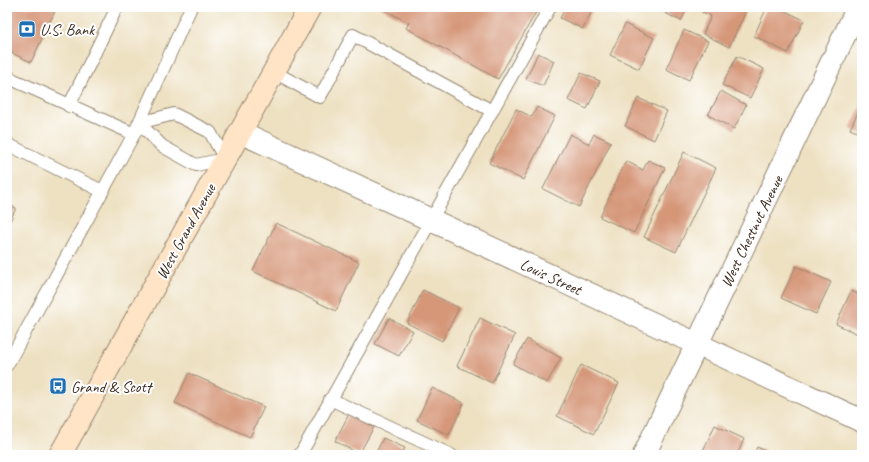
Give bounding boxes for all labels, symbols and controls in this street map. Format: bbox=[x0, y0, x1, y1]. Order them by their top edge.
bank icon: U.S. Bank bbox=[17, 19, 37, 39]
place label: U.S. Bank bbox=[40, 20, 95, 40]
street label: West Chestnut Avenue bbox=[716, 171, 788, 290]
street label: West Grand Avenue bbox=[152, 179, 221, 283]
street label: Louis Street bbox=[517, 254, 586, 300]
bus stop icon: Grand & Scott bbox=[48, 376, 68, 396]
place label: Grand & Scott bbox=[71, 377, 154, 397]

